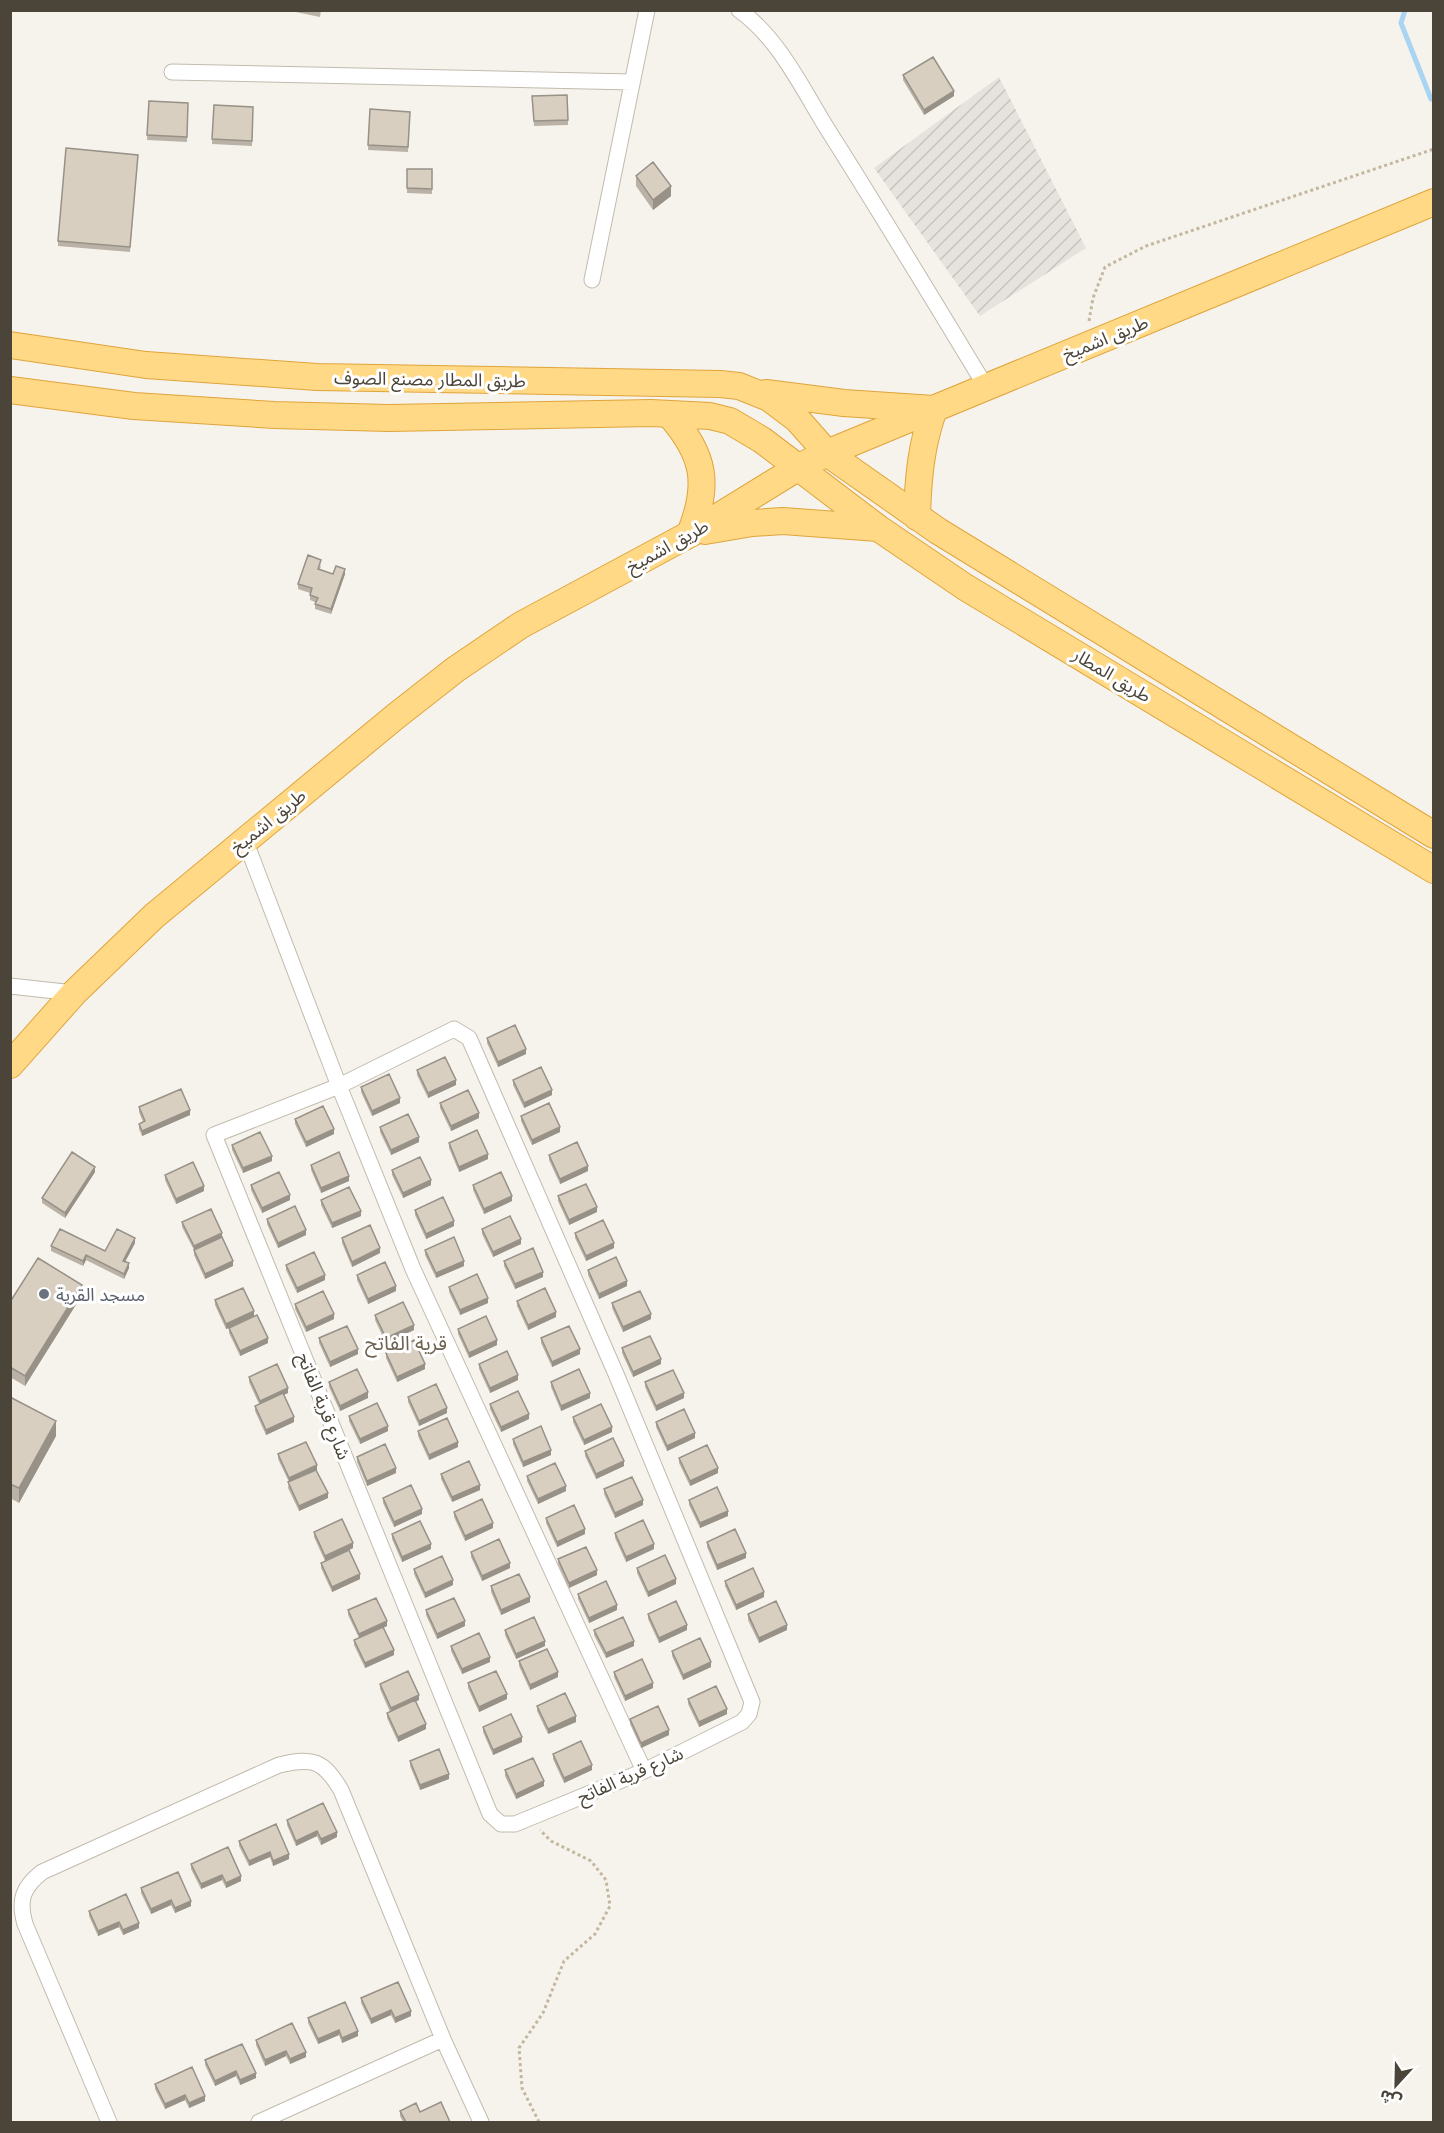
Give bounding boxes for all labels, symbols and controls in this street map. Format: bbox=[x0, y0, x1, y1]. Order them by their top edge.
street label: طريق اشميخ bbox=[1059, 310, 1152, 368]
street label: طريق المطار مصنع الصوف bbox=[334, 366, 526, 395]
street label: طريق اشميخ bbox=[622, 514, 713, 580]
street label: طريق المطار bbox=[1068, 642, 1155, 707]
street label: طريق اشميخ bbox=[226, 784, 312, 860]
place label: مسجد القرية bbox=[56, 1283, 145, 1306]
marker: مسجد القرية bbox=[37, 1287, 51, 1301]
district label: قرية الفاتح bbox=[365, 1330, 447, 1358]
street label: شارع قرية الفاتح bbox=[289, 1349, 356, 1464]
street label: شارع قرية الفاتح bbox=[573, 1741, 688, 1811]
north arrow bbox=[1366, 2055, 1426, 2115]
text: ش bbox=[1376, 2086, 1404, 2112]

